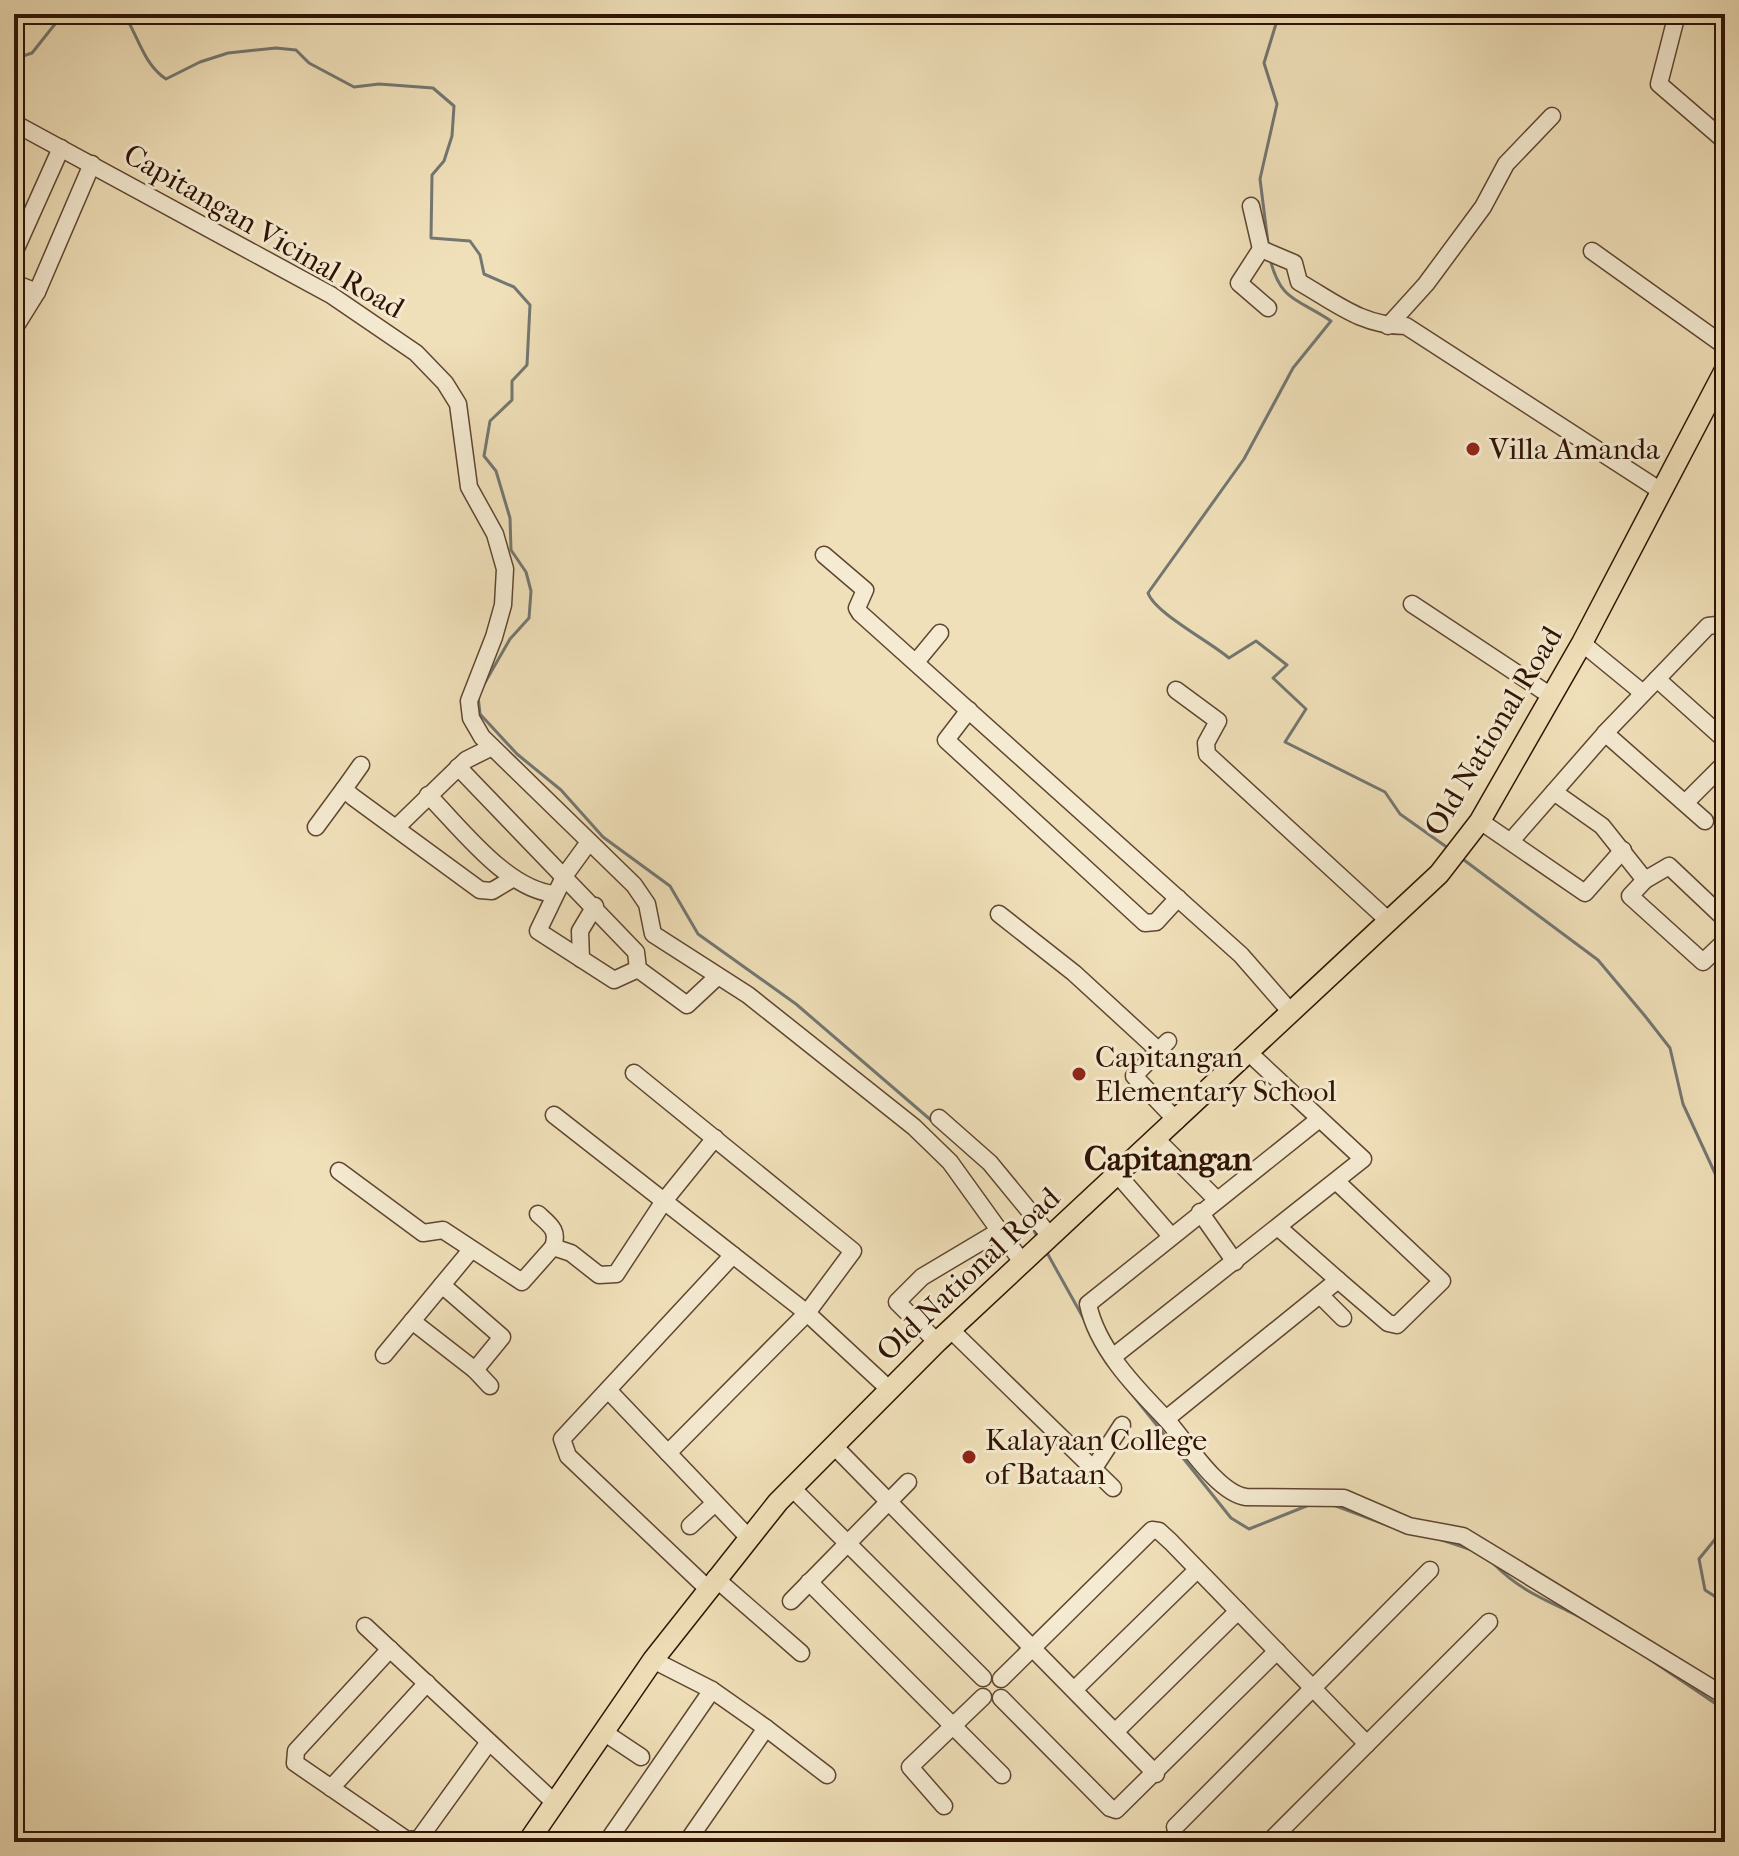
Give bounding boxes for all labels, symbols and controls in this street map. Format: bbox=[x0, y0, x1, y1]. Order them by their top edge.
street label: Capitangan Vicinal Road bbox=[117, 137, 411, 326]
place label: Villa Amanda bbox=[1488, 432, 1661, 467]
marker: Villa Amanda bbox=[1464, 440, 1482, 458]
street label: Old National Road bbox=[1417, 620, 1570, 842]
place label: Capitangan Elementary School bbox=[1095, 1040, 1337, 1109]
marker: Capitangan Elementary School bbox=[1070, 1065, 1088, 1083]
district label: Capitangan bbox=[1084, 1139, 1252, 1179]
street label: Old National Road bbox=[869, 1180, 1068, 1368]
place label: Kalayaan College of Bataan bbox=[985, 1423, 1207, 1492]
marker: Kalayaan College of Bataan bbox=[960, 1448, 978, 1466]

